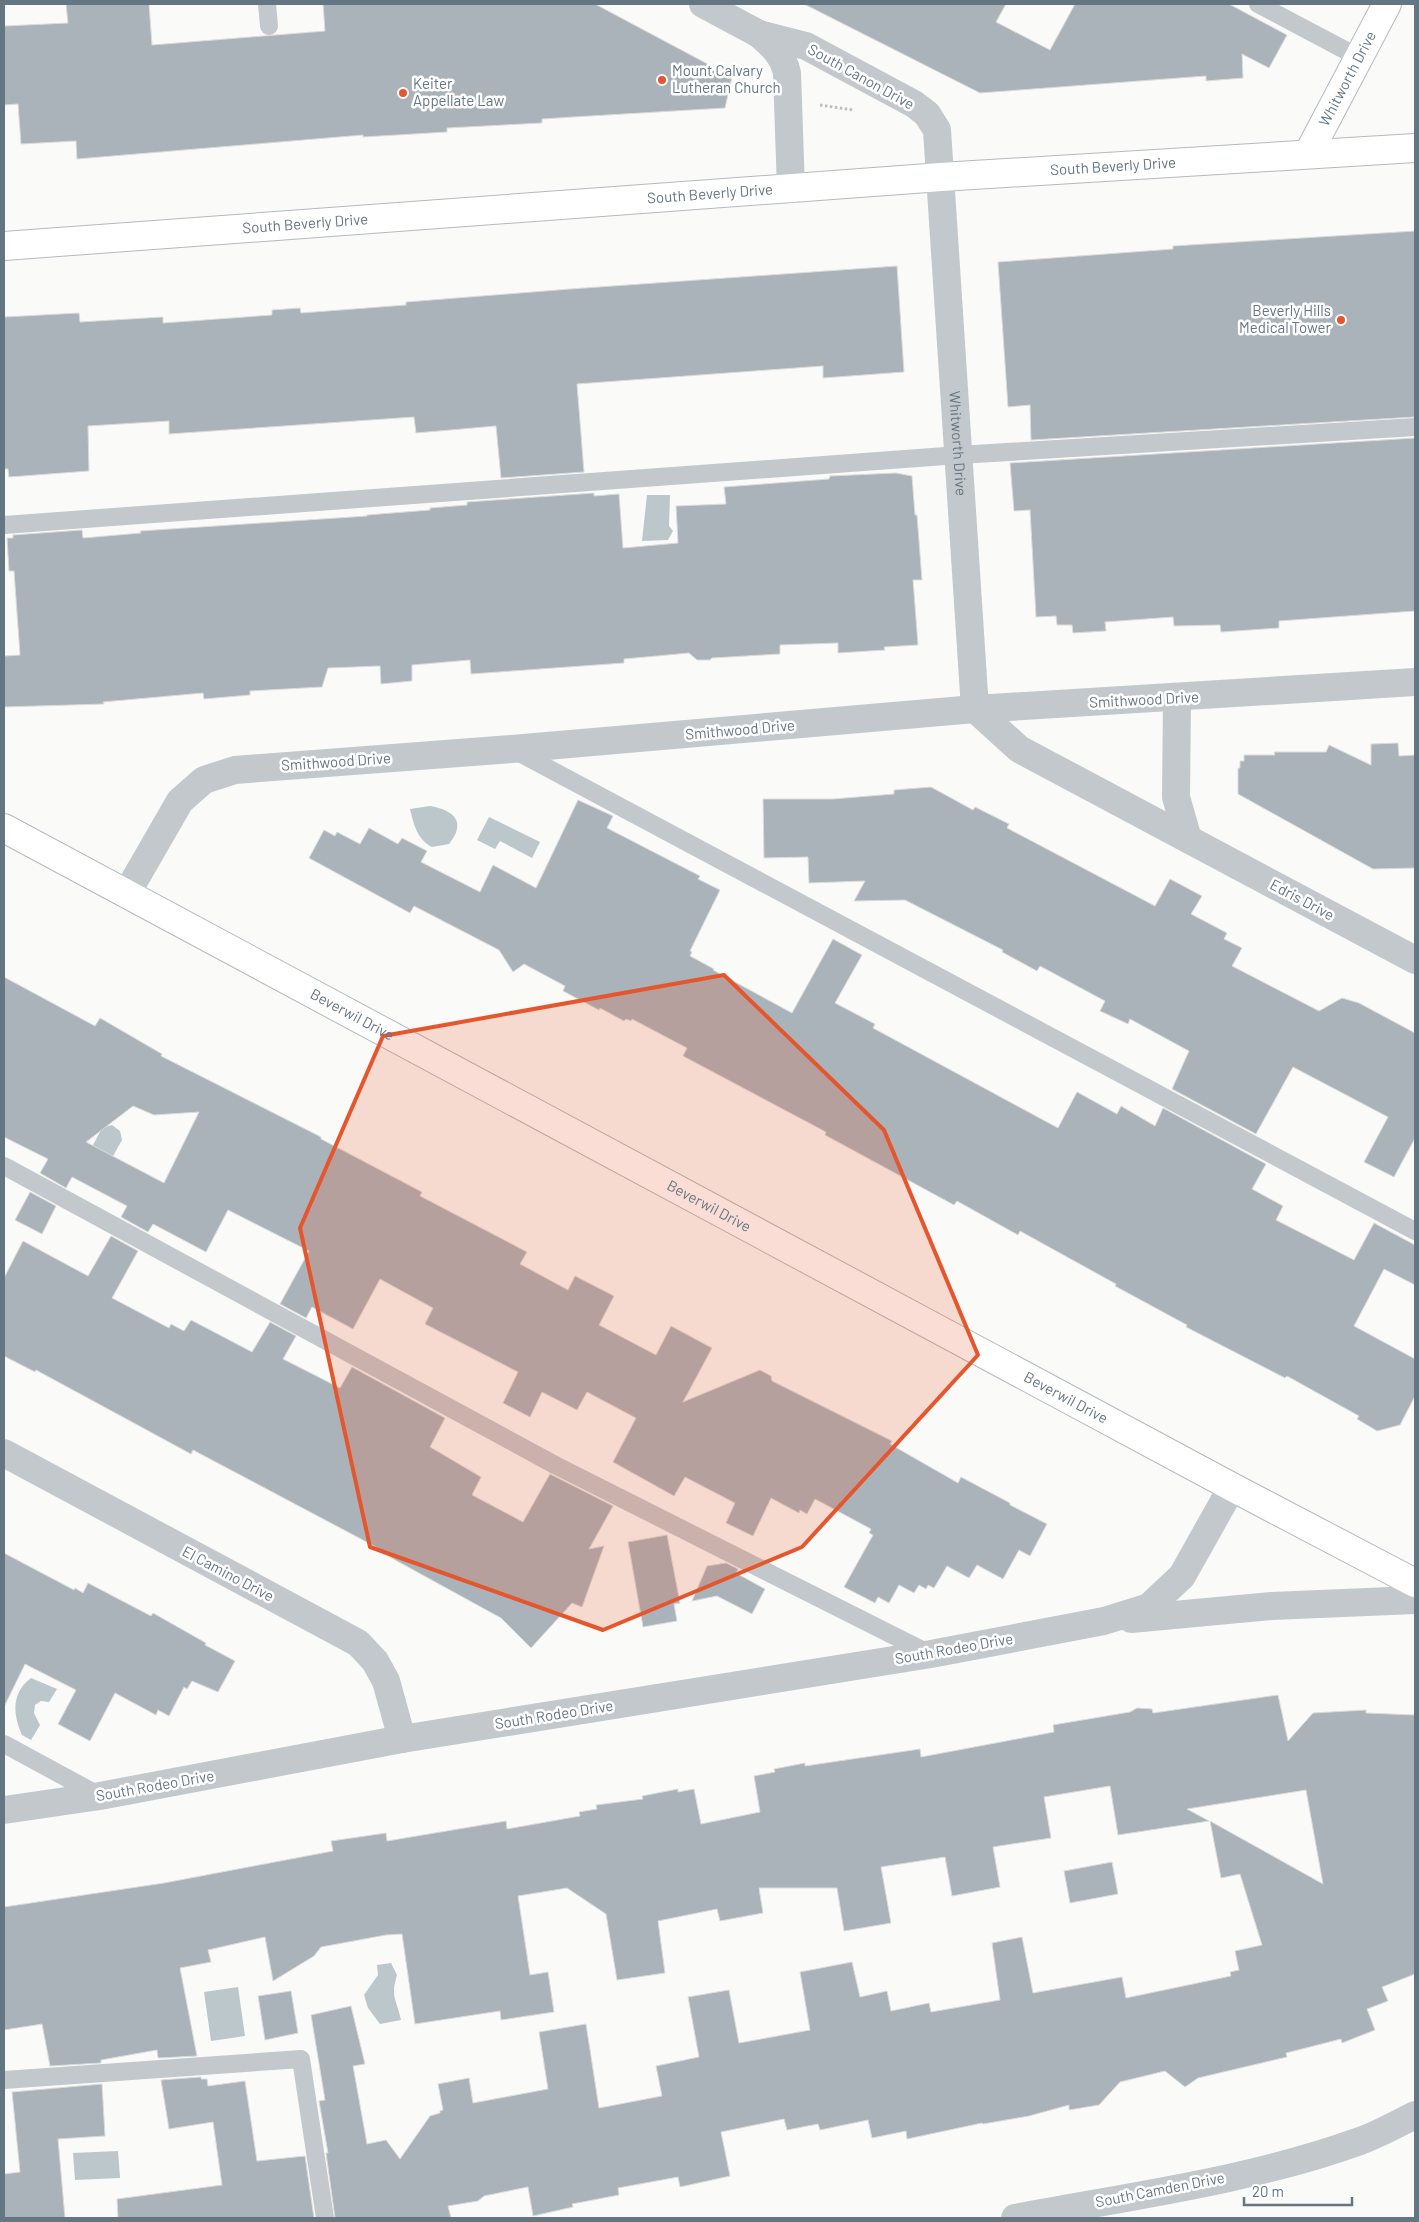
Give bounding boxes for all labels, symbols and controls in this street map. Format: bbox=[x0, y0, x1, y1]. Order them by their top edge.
street label: Whitworth Drive bbox=[1314, 28, 1379, 129]
street label: South Canon Drive bbox=[805, 39, 918, 113]
place label: Mount Calvary Lutheran Church bbox=[672, 61, 781, 96]
place label: Keiter Appellate Law bbox=[413, 74, 504, 109]
marker: Mount Calvary Lutheran Church bbox=[656, 74, 668, 86]
marker: Keiter Appellate Law bbox=[397, 87, 409, 99]
street label: South Beverly Drive bbox=[1050, 153, 1177, 178]
street label: South Beverly Drive bbox=[647, 179, 773, 207]
street label: South Beverly Drive bbox=[242, 209, 369, 236]
place label: Beverly Hills Medical Tower bbox=[1239, 301, 1332, 336]
marker: Beverly Hills Medical Tower bbox=[1335, 314, 1347, 326]
street label: Whitworth Drive bbox=[946, 390, 971, 496]
street label: Smithwood Drive bbox=[1089, 687, 1199, 711]
street label: Smithwood Drive bbox=[684, 715, 795, 743]
street label: Smithwood Drive bbox=[280, 748, 391, 774]
street label: Edris Drive bbox=[1267, 875, 1338, 924]
street label: Beverwil Drive bbox=[307, 984, 398, 1044]
street label: Beverwil Drive bbox=[664, 1176, 754, 1235]
street label: Beverwil Drive bbox=[1021, 1367, 1111, 1427]
street label: El Camino Drive bbox=[180, 1541, 277, 1605]
street label: South Rodeo Drive bbox=[893, 1629, 1014, 1667]
street label: South Rodeo Drive bbox=[493, 1696, 614, 1732]
street label: South Rodeo Drive bbox=[94, 1766, 215, 1804]
street label: South Camden Drive bbox=[1094, 2168, 1226, 2210]
scale bar bbox=[1244, 2174, 1352, 2206]
text: 20 m bbox=[1252, 2182, 1284, 2200]

